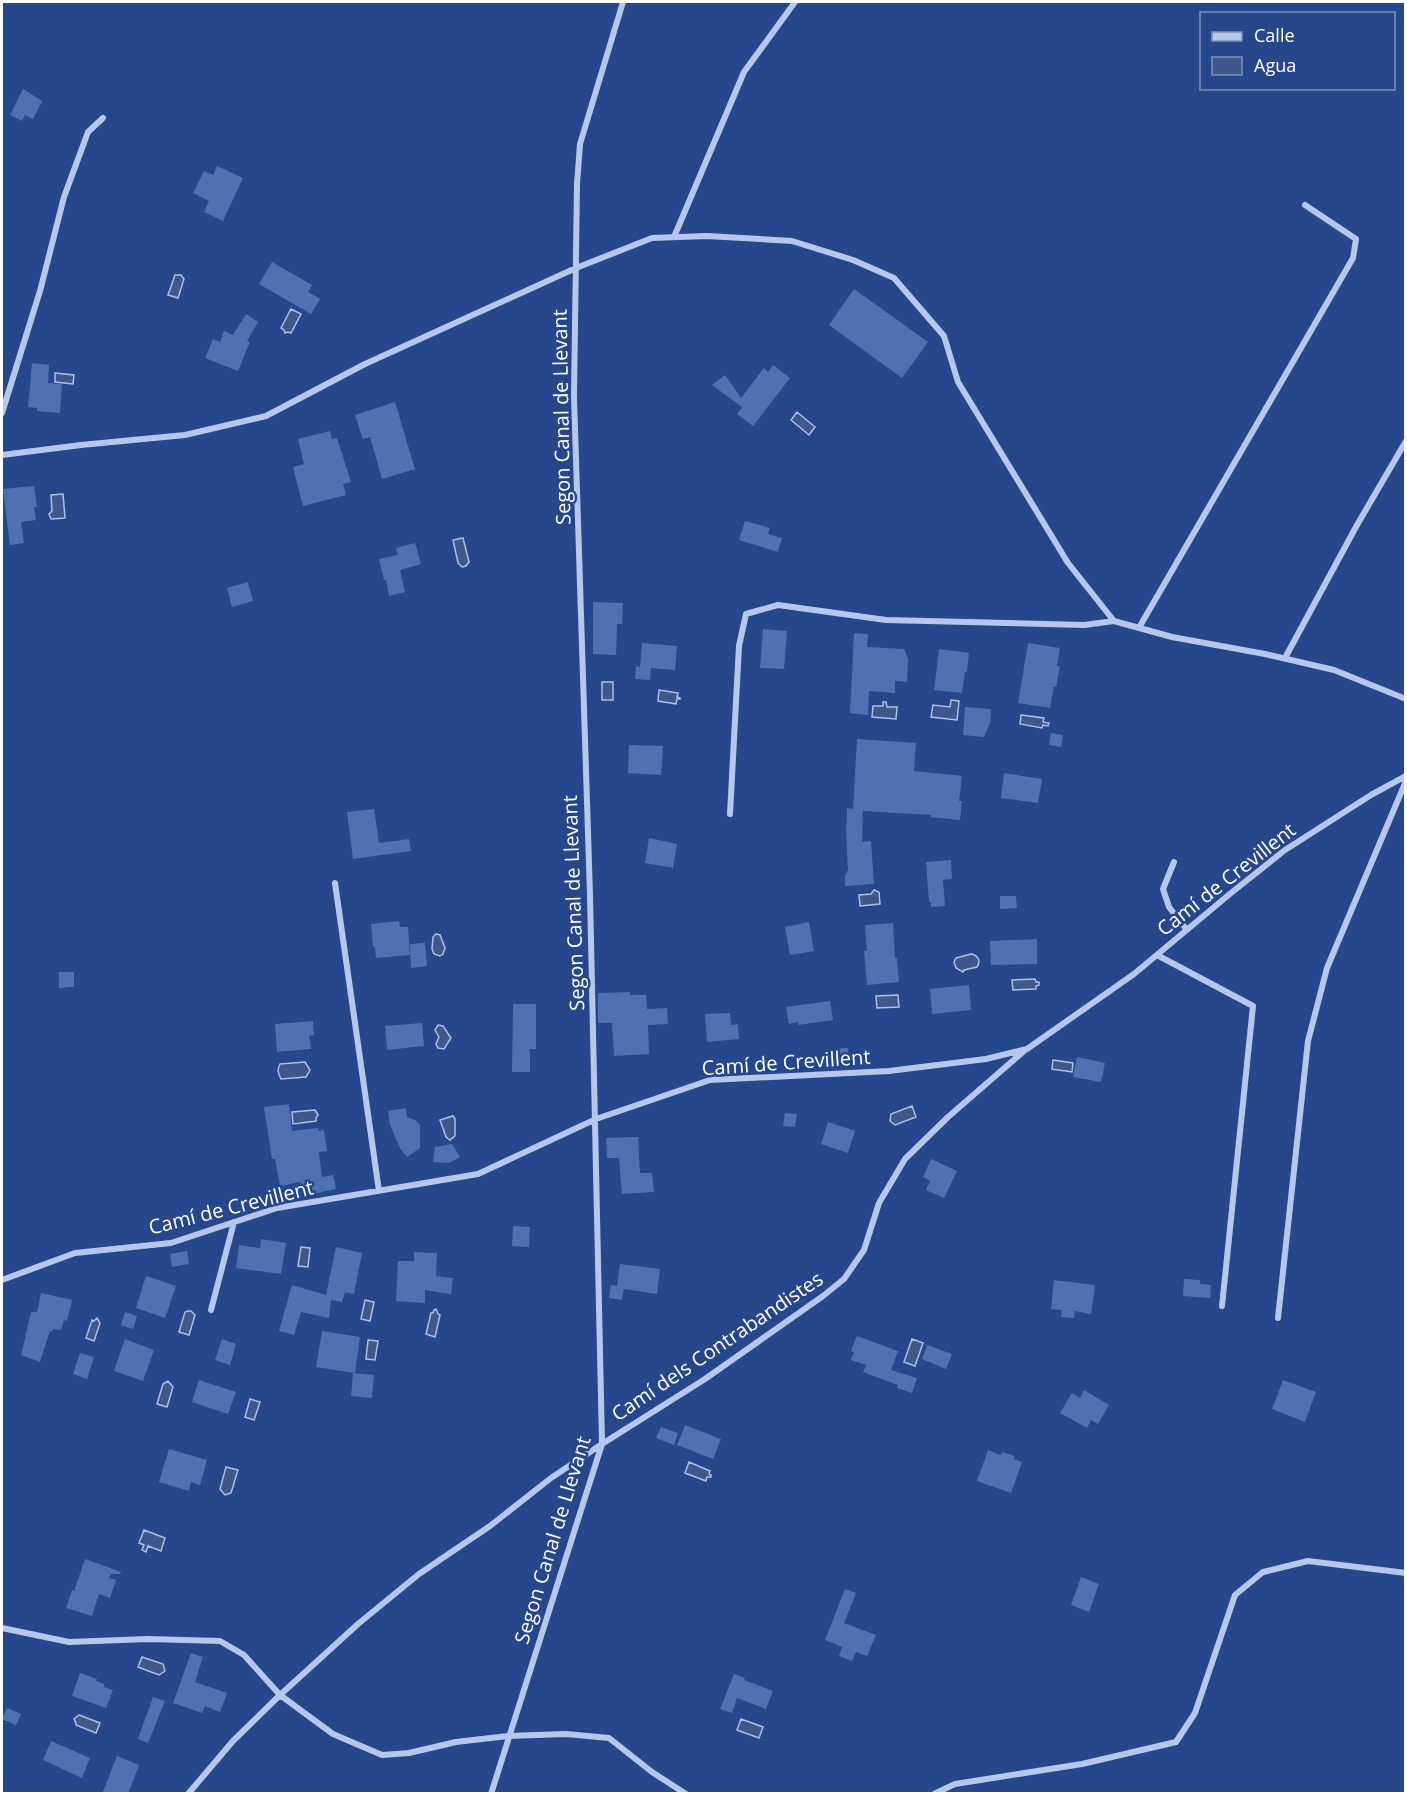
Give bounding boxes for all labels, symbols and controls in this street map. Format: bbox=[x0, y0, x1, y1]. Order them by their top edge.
legend bbox=[1200, 12, 1395, 90]
text: Calle bbox=[1254, 23, 1295, 47]
text: Agua bbox=[1254, 53, 1296, 77]
street label: Segon Canal de Llevant bbox=[546, 309, 576, 525]
street label: Segon Canal de Llevant bbox=[556, 795, 590, 1011]
street label: Camí de Crevillent bbox=[1151, 816, 1301, 942]
street label: Camí de Crevillent bbox=[701, 1043, 871, 1081]
street label: Camí de Crevillent bbox=[146, 1173, 316, 1241]
street label: Camí dels Contrabandistes bbox=[606, 1265, 828, 1427]
street label: Segon Canal de Llevant bbox=[508, 1433, 596, 1647]

